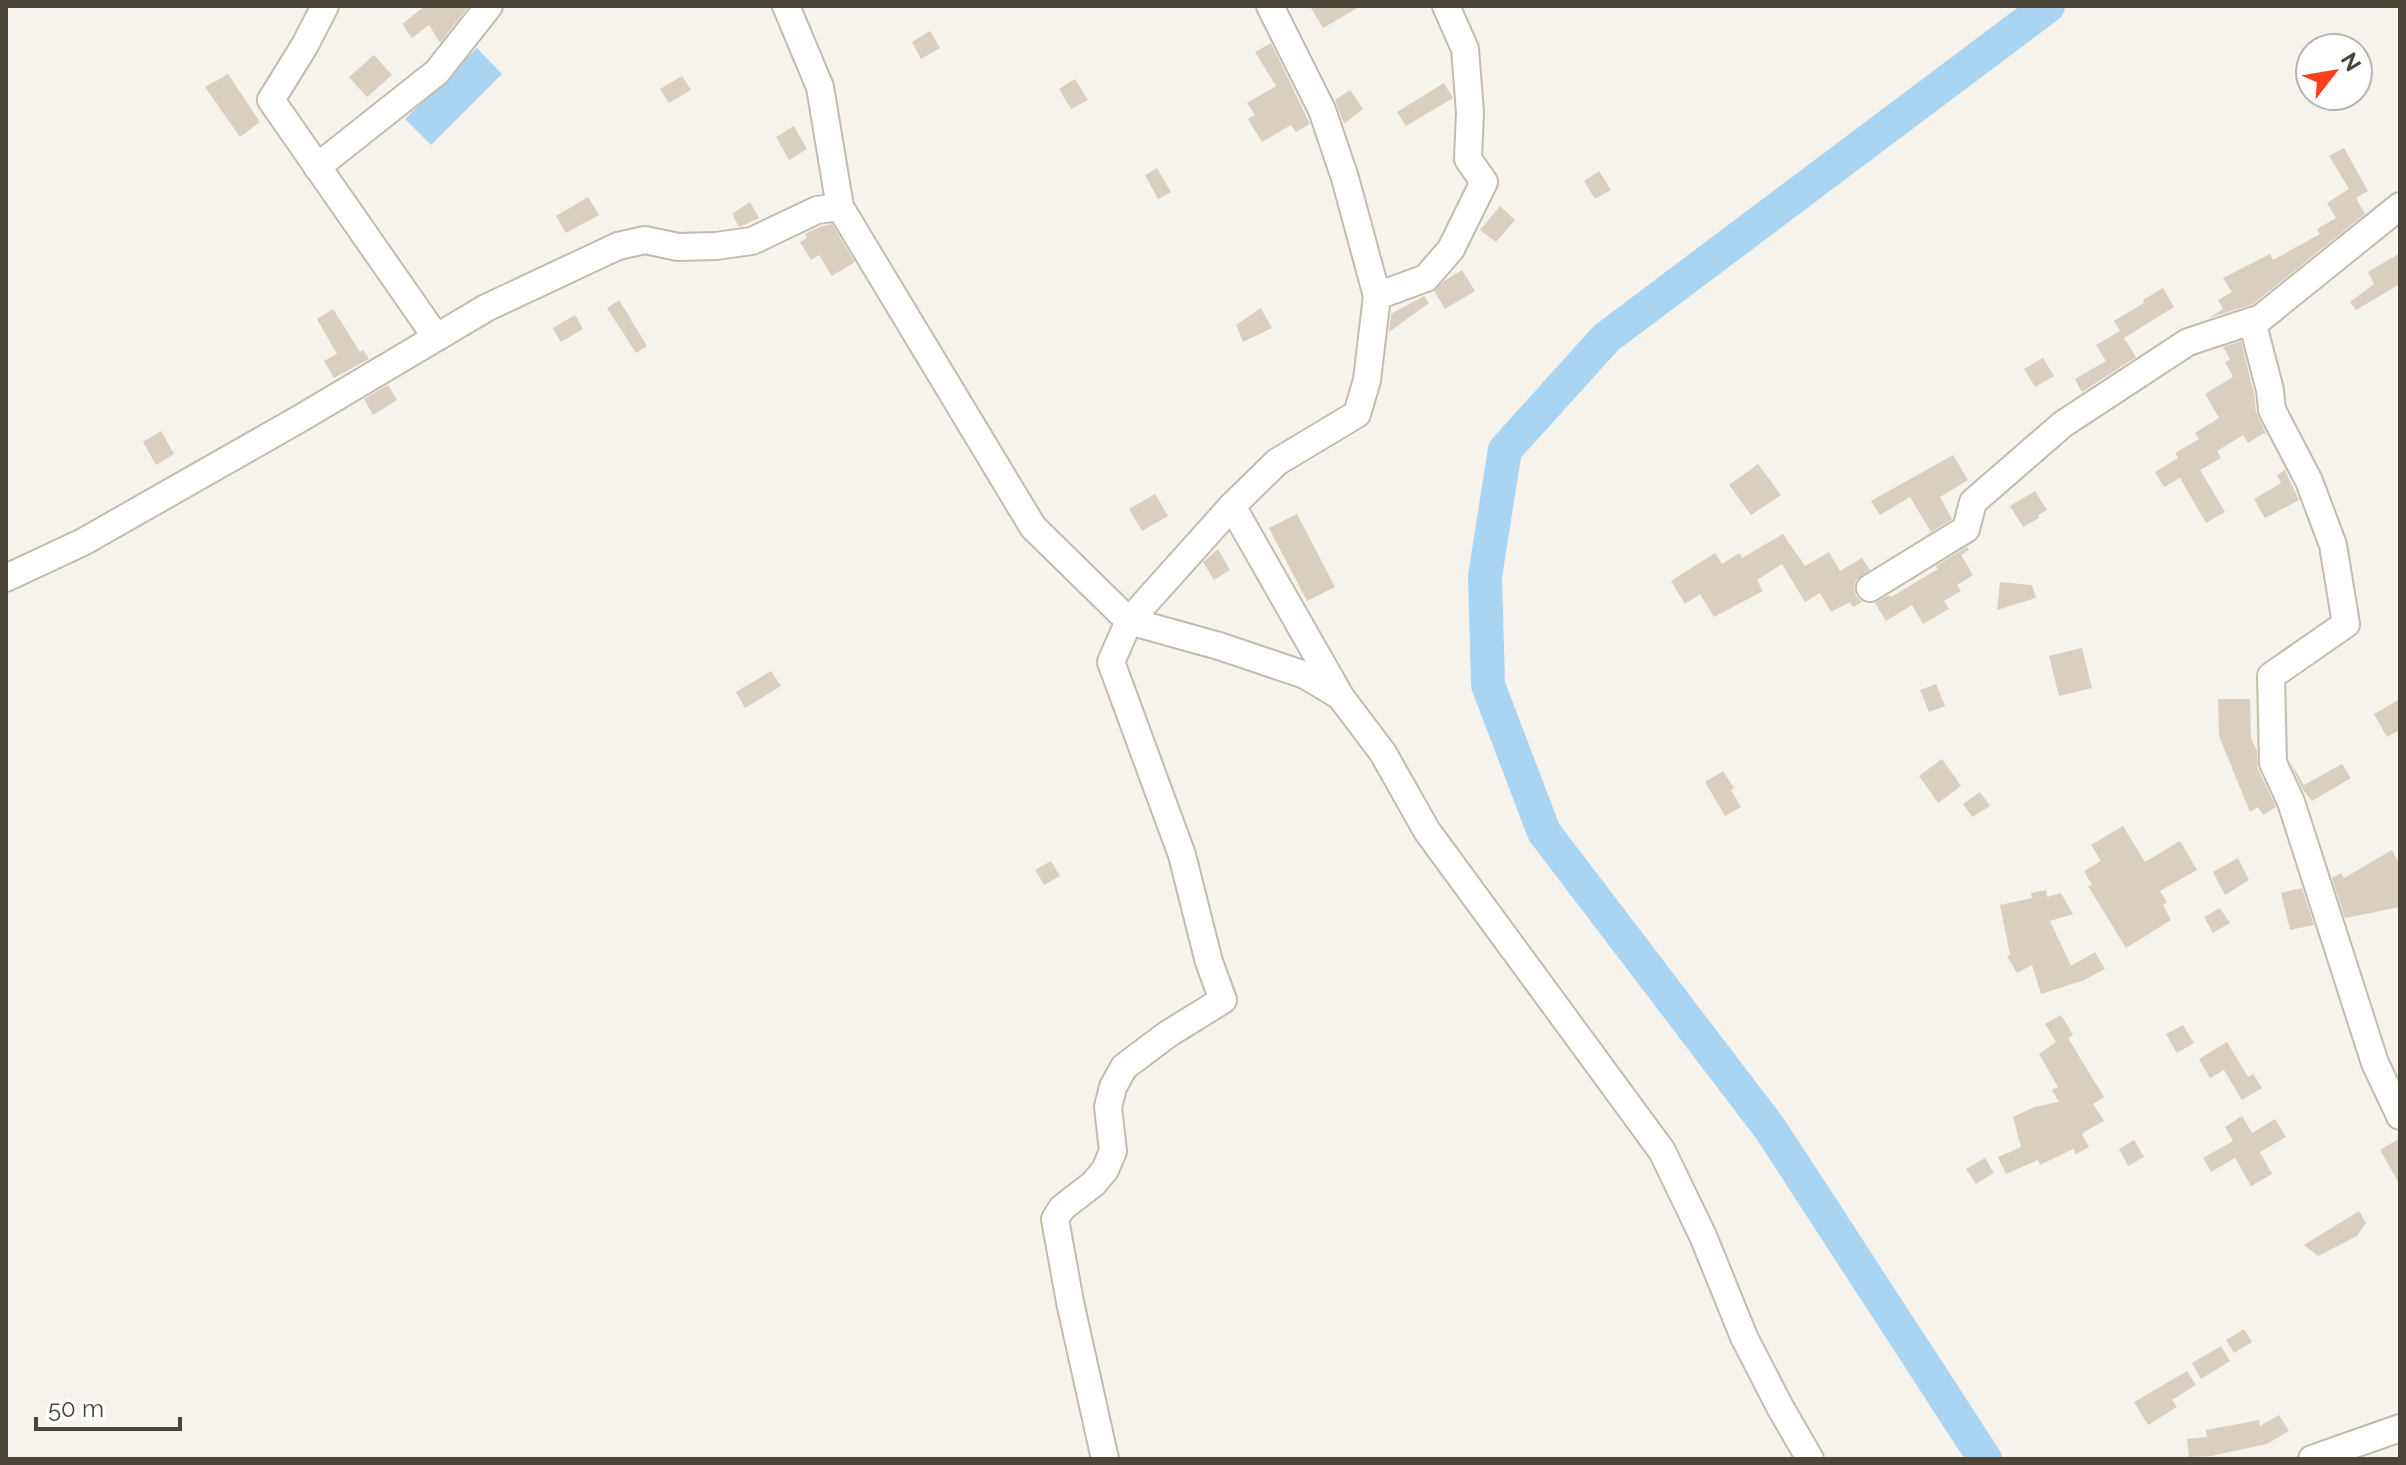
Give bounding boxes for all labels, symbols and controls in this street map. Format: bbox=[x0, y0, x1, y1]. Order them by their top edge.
north arrow bbox=[2294, 32, 2374, 112]
text: N bbox=[2336, 48, 2367, 76]
scale bar bbox=[36, 1381, 180, 1431]
text: 50 m bbox=[48, 1394, 104, 1423]

